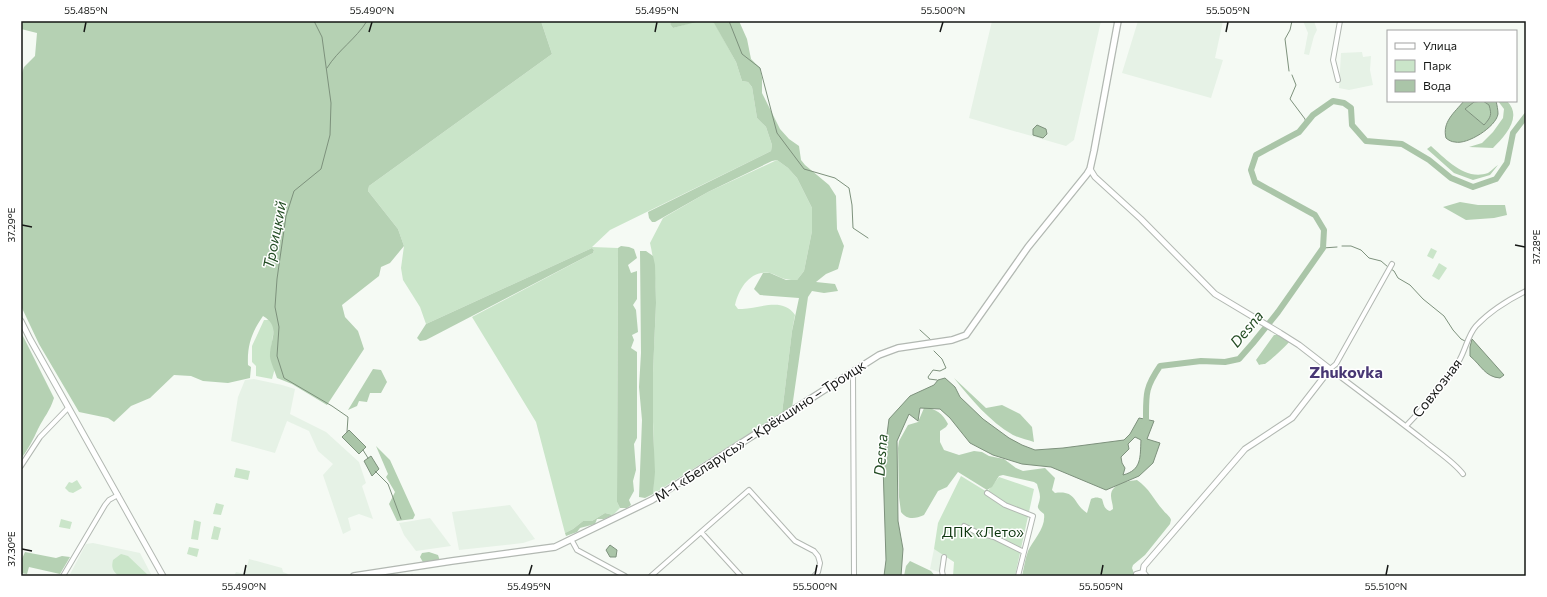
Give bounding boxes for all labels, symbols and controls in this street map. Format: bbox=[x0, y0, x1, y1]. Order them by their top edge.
text: 55.485°N bbox=[64, 4, 108, 16]
text: 55.490°N bbox=[350, 4, 394, 16]
text: 55.495°N bbox=[635, 4, 679, 16]
text: 55.500°N bbox=[921, 4, 965, 16]
text: 55.505°N bbox=[1206, 4, 1250, 16]
legend bbox=[1387, 30, 1517, 102]
text: Улица bbox=[1423, 38, 1457, 52]
text: Парк bbox=[1423, 58, 1452, 72]
text: Вода bbox=[1423, 78, 1451, 92]
water label: Троицкий bbox=[259, 199, 289, 270]
text: 37.29°E bbox=[5, 208, 17, 242]
text: 37.28°E bbox=[1530, 230, 1542, 264]
water label: Desna bbox=[1226, 306, 1267, 350]
street label: Совхозная bbox=[1408, 355, 1465, 421]
street label: М-1 «Беларусь» – Крёкшино – Троицк bbox=[651, 356, 869, 505]
district label: Zhukovka bbox=[1309, 362, 1383, 381]
water label: Desna bbox=[870, 433, 890, 477]
park label: ДПК «Лето» bbox=[942, 523, 1024, 540]
text: 37.30°E bbox=[5, 531, 17, 567]
text: 55.490°N bbox=[222, 580, 266, 592]
text: 55.495°N bbox=[507, 580, 551, 592]
text: 55.500°N bbox=[793, 580, 837, 592]
text: 55.505°N bbox=[1079, 580, 1123, 592]
text: 55.510°N bbox=[1365, 580, 1407, 592]

